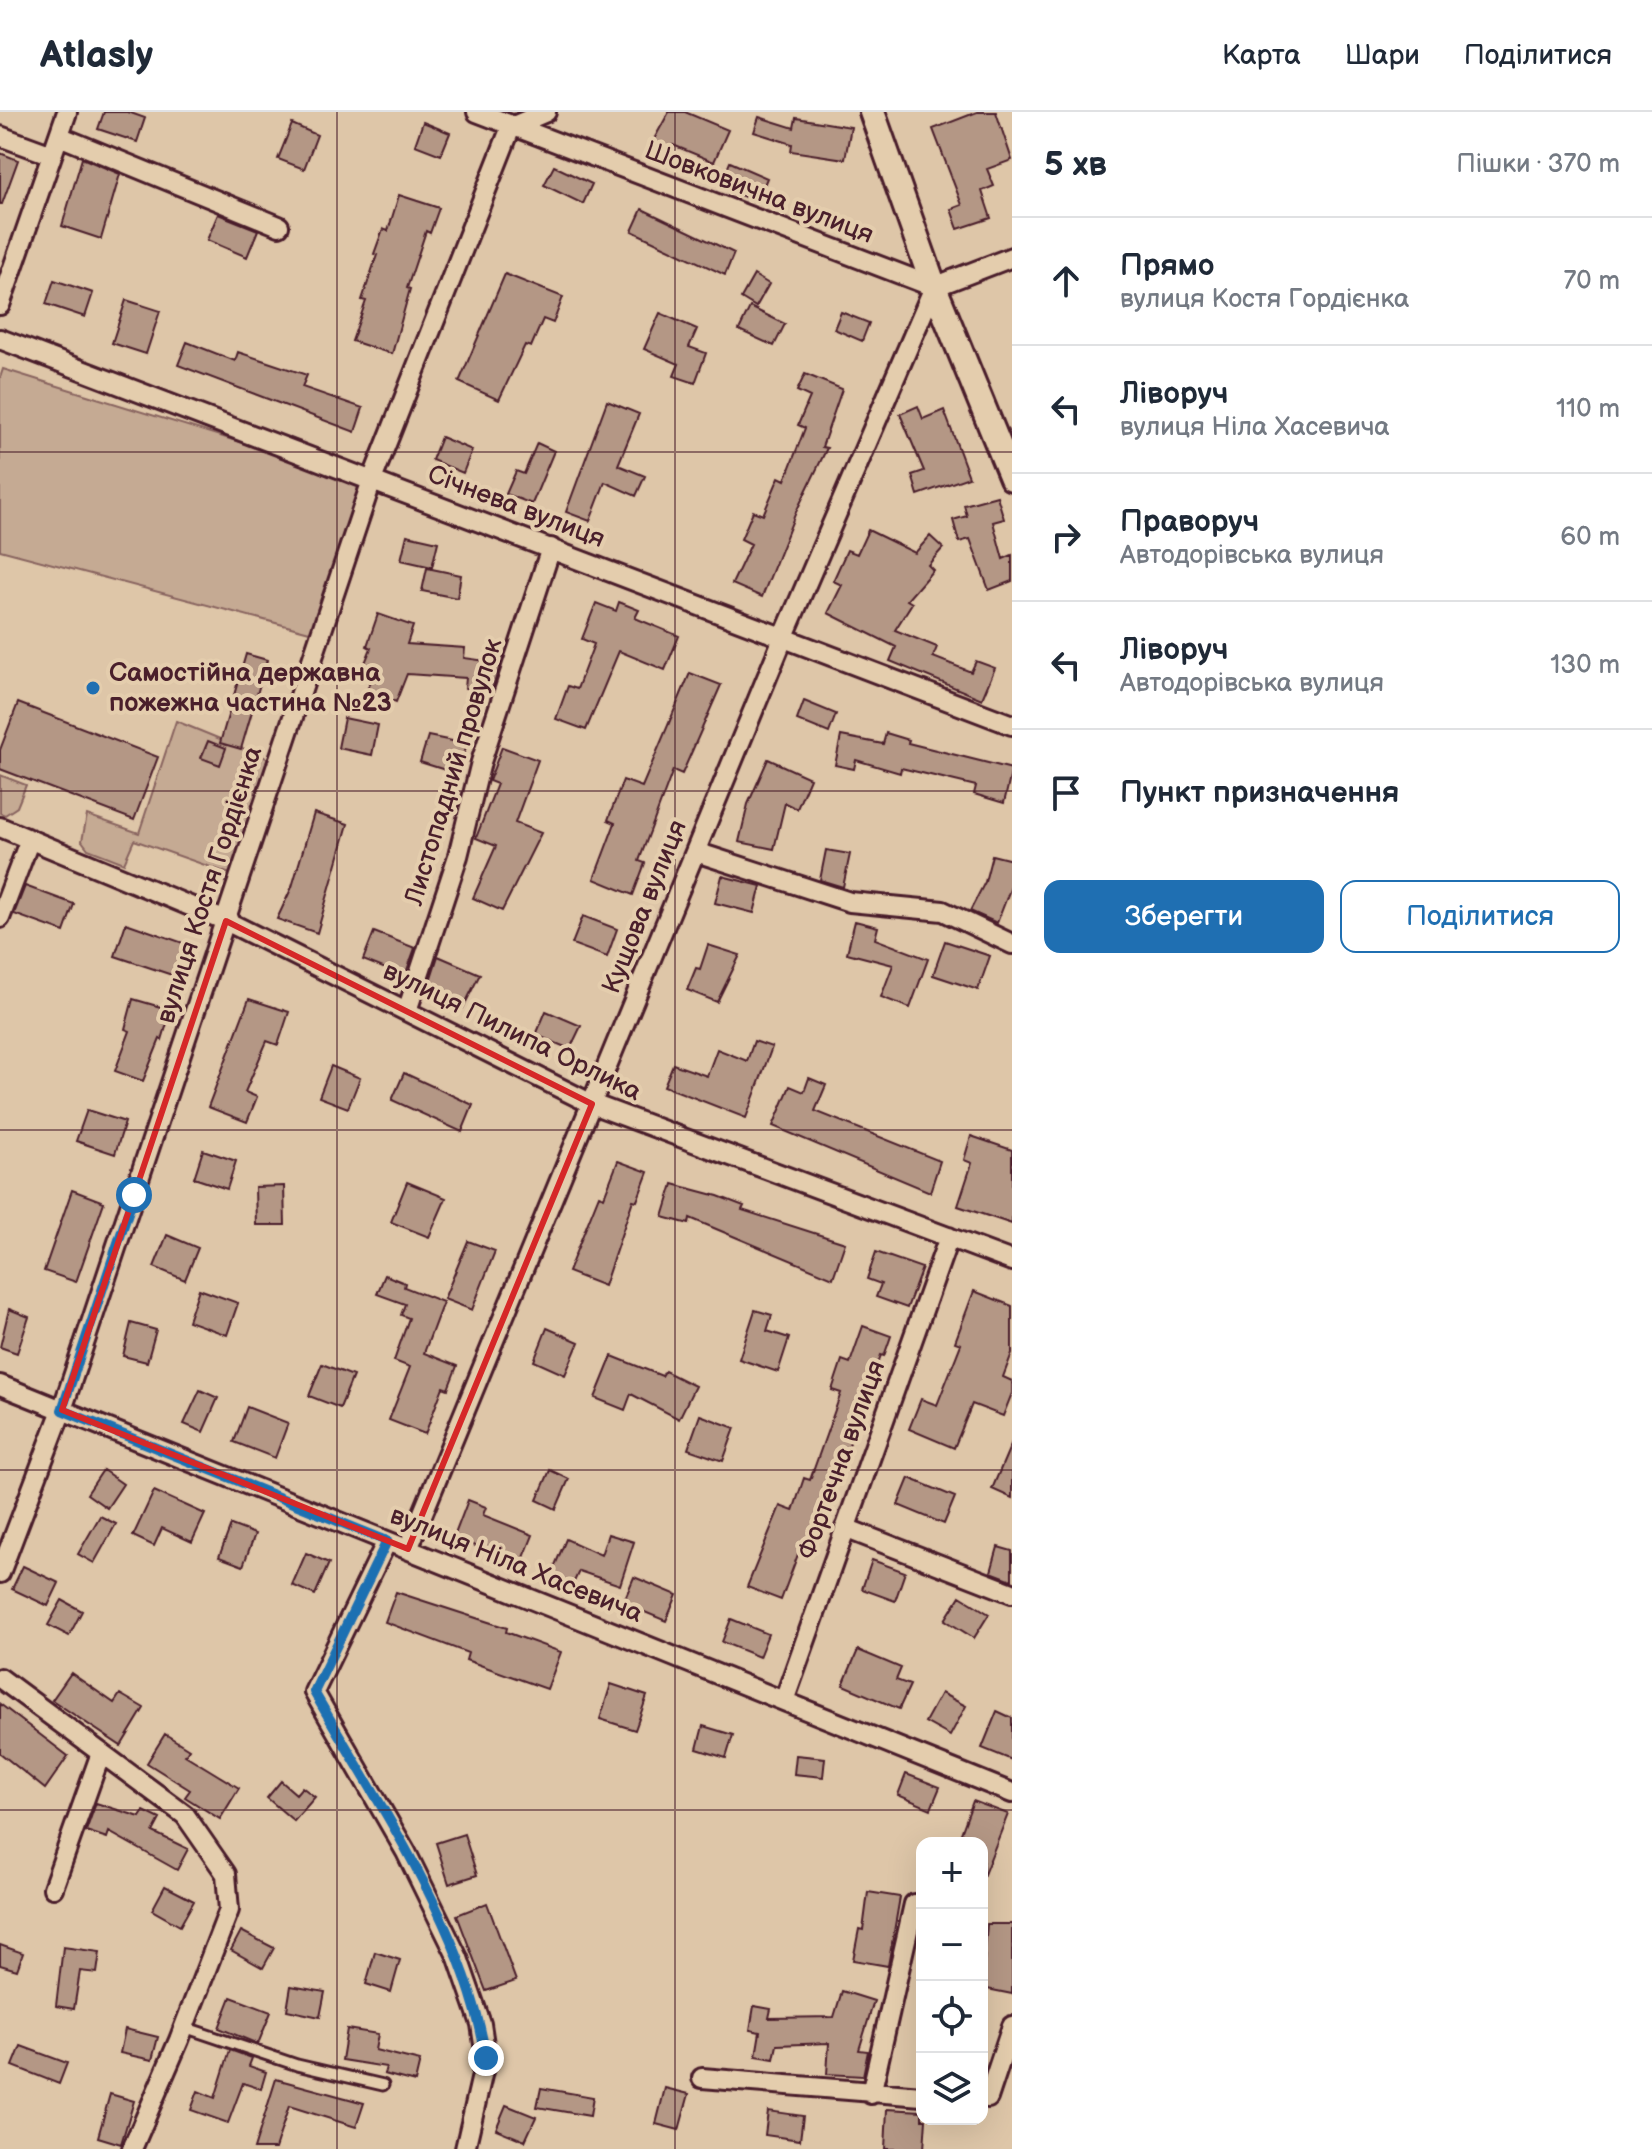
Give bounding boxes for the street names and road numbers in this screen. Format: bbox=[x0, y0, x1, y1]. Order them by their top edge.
street label: Шовковична вулиця bbox=[640, 135, 878, 251]
street label: Січнева вулиця bbox=[423, 459, 609, 555]
street label: Листопадний провулок bbox=[398, 635, 509, 910]
street label: вулиця Костя Гордієнка bbox=[151, 743, 269, 1027]
street label: Кущова вулиця bbox=[596, 816, 694, 998]
street label: вулиця Пилипа Орлика bbox=[378, 956, 646, 1108]
street label: Фортечна вулиця bbox=[792, 1356, 892, 1564]
street label: вулиця Ніла Хасевича bbox=[385, 1500, 647, 1630]

